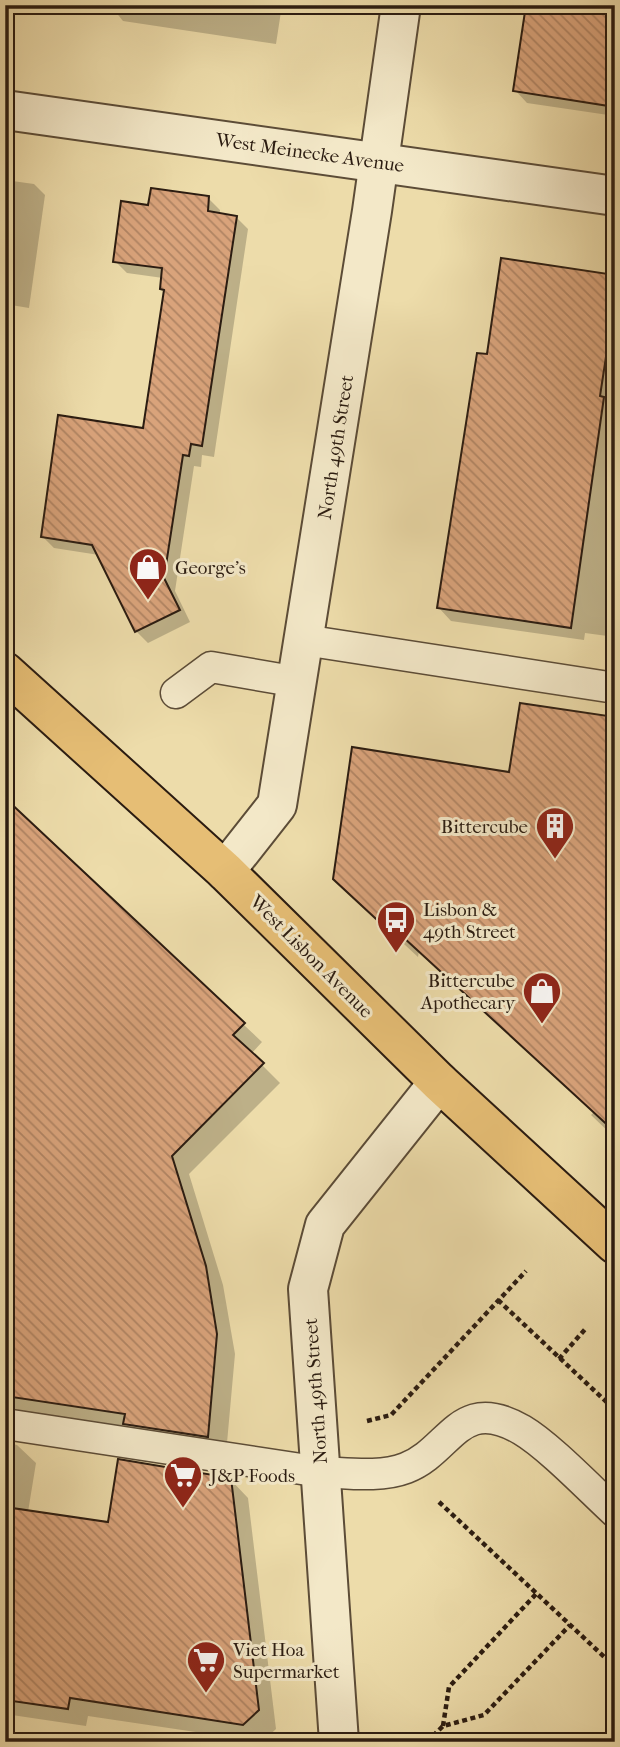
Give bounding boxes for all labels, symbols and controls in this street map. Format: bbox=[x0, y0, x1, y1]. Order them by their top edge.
street label: West Meinecke Avenue bbox=[213, 129, 405, 177]
street label: North 49th Street bbox=[314, 373, 358, 521]
shop icon: George's bbox=[127, 546, 169, 601]
place label: George's bbox=[175, 557, 246, 579]
building icon: Bittercube bbox=[534, 805, 576, 860]
place label: Bittercube bbox=[441, 816, 528, 838]
street label: West Lisbon Avenue bbox=[245, 890, 377, 1023]
bus stop icon: Lisbon & 49th Street bbox=[375, 899, 417, 954]
place label: Lisbon & 49th Street bbox=[423, 899, 516, 943]
place label: Bittercube Apothecary bbox=[420, 970, 516, 1014]
shop icon: Bittercube Apothecary bbox=[521, 970, 563, 1025]
street label: North 49th Street bbox=[300, 1317, 332, 1465]
supermarket icon: J&P Foods bbox=[162, 1454, 204, 1509]
place label: J&P Foods bbox=[208, 1465, 295, 1487]
supermarket icon: Viet Hoa Supermarket bbox=[185, 1639, 227, 1694]
place label: Viet Hoa Supermarket bbox=[232, 1639, 340, 1683]

